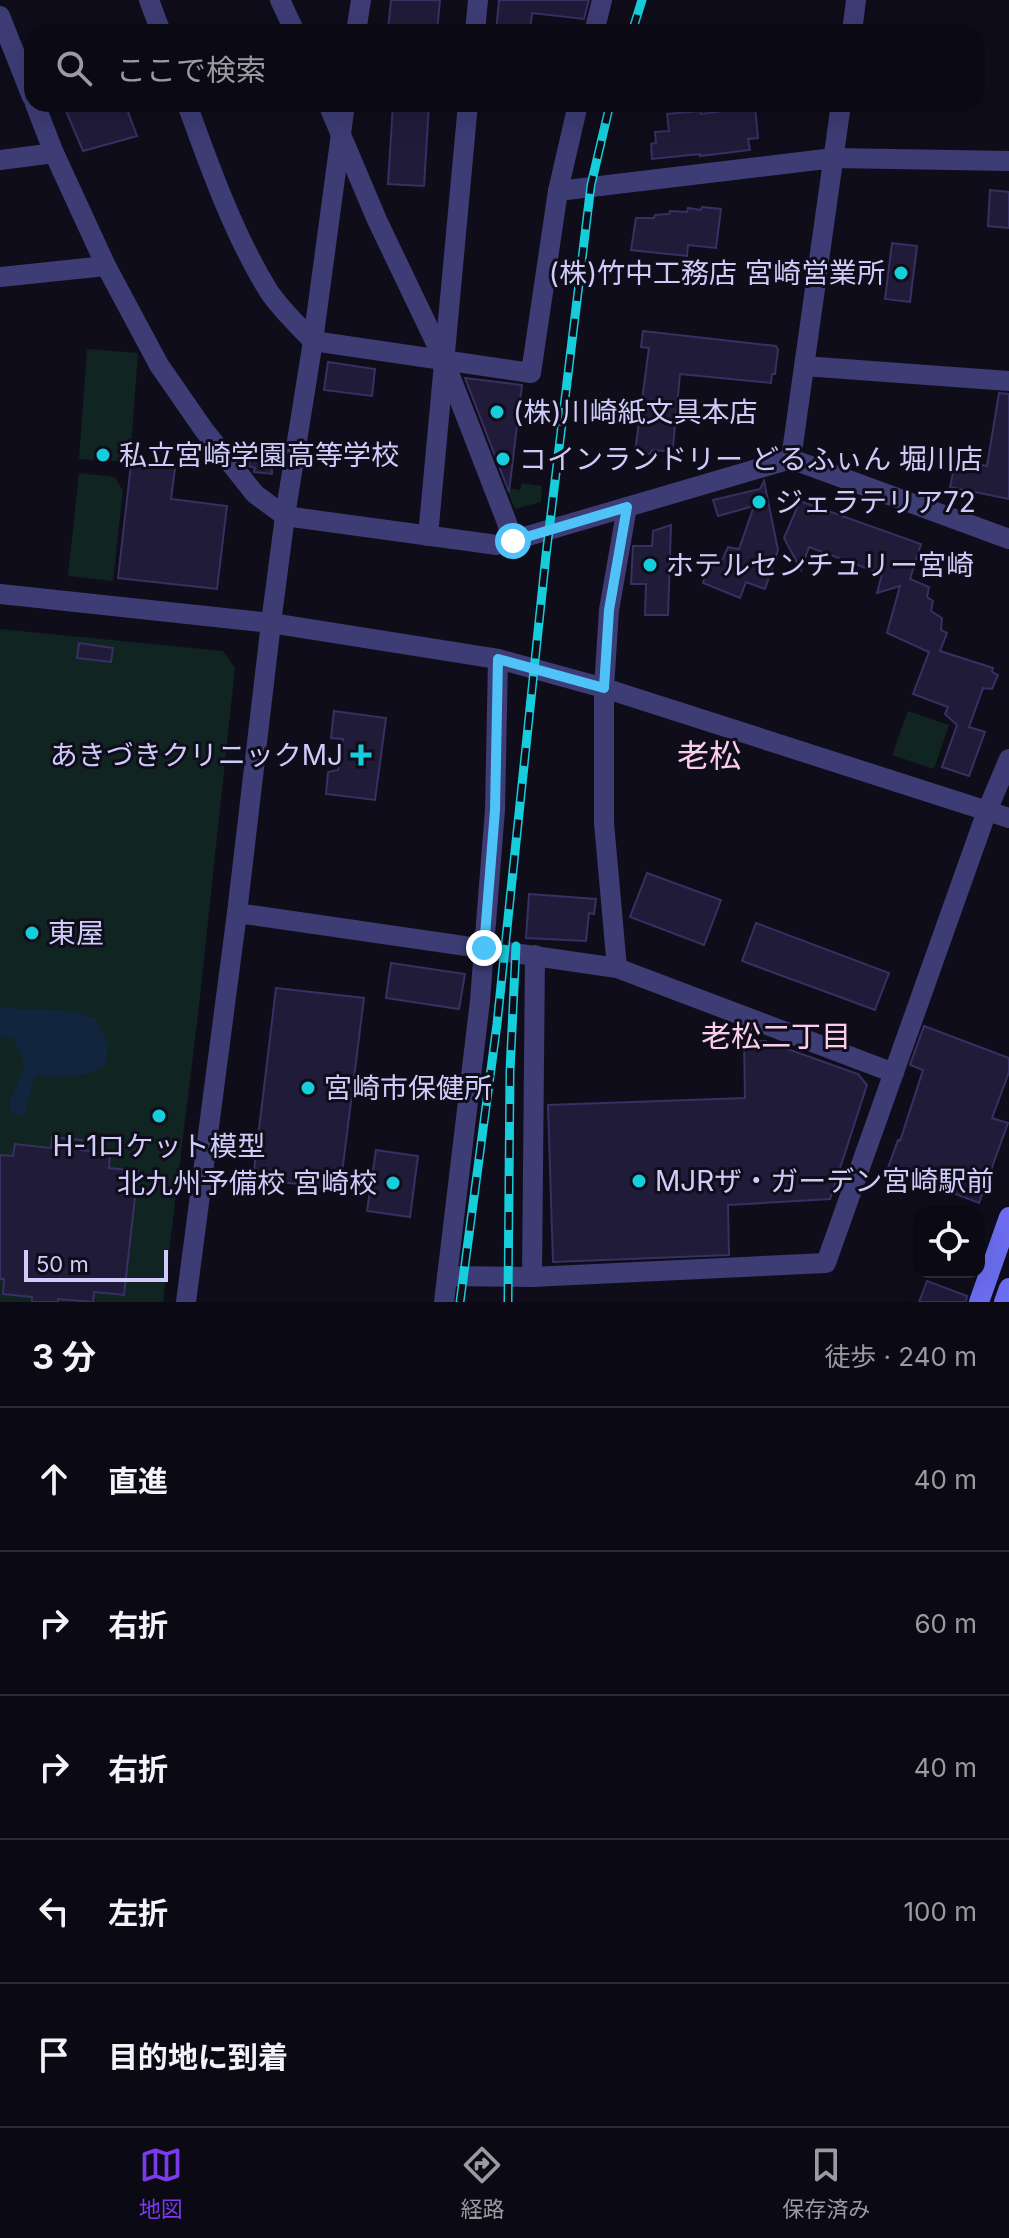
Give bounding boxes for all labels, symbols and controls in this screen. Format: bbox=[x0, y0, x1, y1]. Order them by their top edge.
search box bbox=[24, 24, 985, 112]
icon: search bbox=[52, 46, 96, 90]
text: ここで検索 bbox=[116, 52, 266, 88]
place label: (株)竹中工務店 宮崎営業所 bbox=[549, 256, 885, 290]
marker: (株)竹中工務店 宮崎営業所 bbox=[892, 264, 910, 282]
place label: (株)川崎紙文具本店 bbox=[513, 395, 757, 429]
marker: (株)川崎紙文具本店 bbox=[488, 403, 506, 421]
place label: 私立宮崎学園高等学校 bbox=[119, 438, 399, 472]
place label: コインランドリー どるふぃん 堀川店 bbox=[519, 442, 983, 476]
marker: 私立宮崎学園高等学校 bbox=[94, 446, 112, 464]
marker: コインランドリー どるふぃん 堀川店 bbox=[494, 450, 512, 468]
place label: ジェラテリア72 bbox=[775, 485, 976, 519]
marker: ジェラテリア72 bbox=[750, 493, 768, 511]
route start bbox=[495, 523, 531, 559]
place label: ホテルセンチュリー宮崎 bbox=[666, 548, 974, 582]
marker: ホテルセンチュリー宮崎 bbox=[641, 556, 659, 574]
district label: 老松 bbox=[677, 736, 741, 775]
place label: あきづきクリニックMJ bbox=[50, 738, 343, 772]
marker: あきづきクリニックMJ bbox=[350, 744, 372, 766]
place label: 東屋 bbox=[48, 916, 104, 950]
marker: 東屋 bbox=[23, 924, 41, 942]
route end bbox=[466, 930, 502, 966]
district label: 老松二丁目 bbox=[701, 1018, 851, 1054]
place label: 宮崎市保健所 bbox=[324, 1071, 492, 1105]
marker: 宮崎市保健所 bbox=[299, 1079, 317, 1097]
marker: H-1ロケット模型 bbox=[150, 1107, 168, 1125]
place label: H-1ロケット模型 bbox=[52, 1129, 266, 1163]
place label: MJRザ・ガーデン宮崎駅前 bbox=[655, 1164, 994, 1198]
place label: 北九州予備校 宮崎校 bbox=[117, 1166, 377, 1200]
marker: MJRザ・ガーデン宮崎駅前 bbox=[630, 1172, 648, 1190]
marker: 北九州予備校 宮崎校 bbox=[384, 1174, 402, 1192]
map controls bbox=[913, 1206, 985, 1278]
button: locate bbox=[913, 1206, 985, 1278]
scale bar bbox=[24, 1246, 168, 1282]
text: 50 m bbox=[36, 1251, 89, 1277]
text: 3 分 bbox=[32, 1336, 96, 1377]
text: 徒歩 · 240 m bbox=[824, 1341, 977, 1372]
icon: ahead bbox=[32, 1457, 76, 1501]
text: 直進 bbox=[108, 1463, 168, 1499]
text: 40 m bbox=[914, 1464, 977, 1495]
icon: right bbox=[32, 1601, 76, 1645]
text: 右折 bbox=[108, 1607, 168, 1643]
text: 60 m bbox=[914, 1608, 977, 1639]
icon: right bbox=[32, 1745, 76, 1789]
text: 右折 bbox=[108, 1751, 168, 1787]
text: 40 m bbox=[914, 1752, 977, 1783]
icon: left bbox=[32, 1889, 76, 1933]
text: 左折 bbox=[108, 1895, 168, 1931]
text: 100 m bbox=[904, 1896, 977, 1927]
icon: arrive bbox=[32, 2033, 76, 2077]
text: 目的地に到着 bbox=[108, 2039, 288, 2075]
tab: 地図 bbox=[139, 2143, 183, 2223]
tab: 経路 bbox=[460, 2143, 504, 2223]
tab: 保存済み bbox=[782, 2143, 870, 2223]

